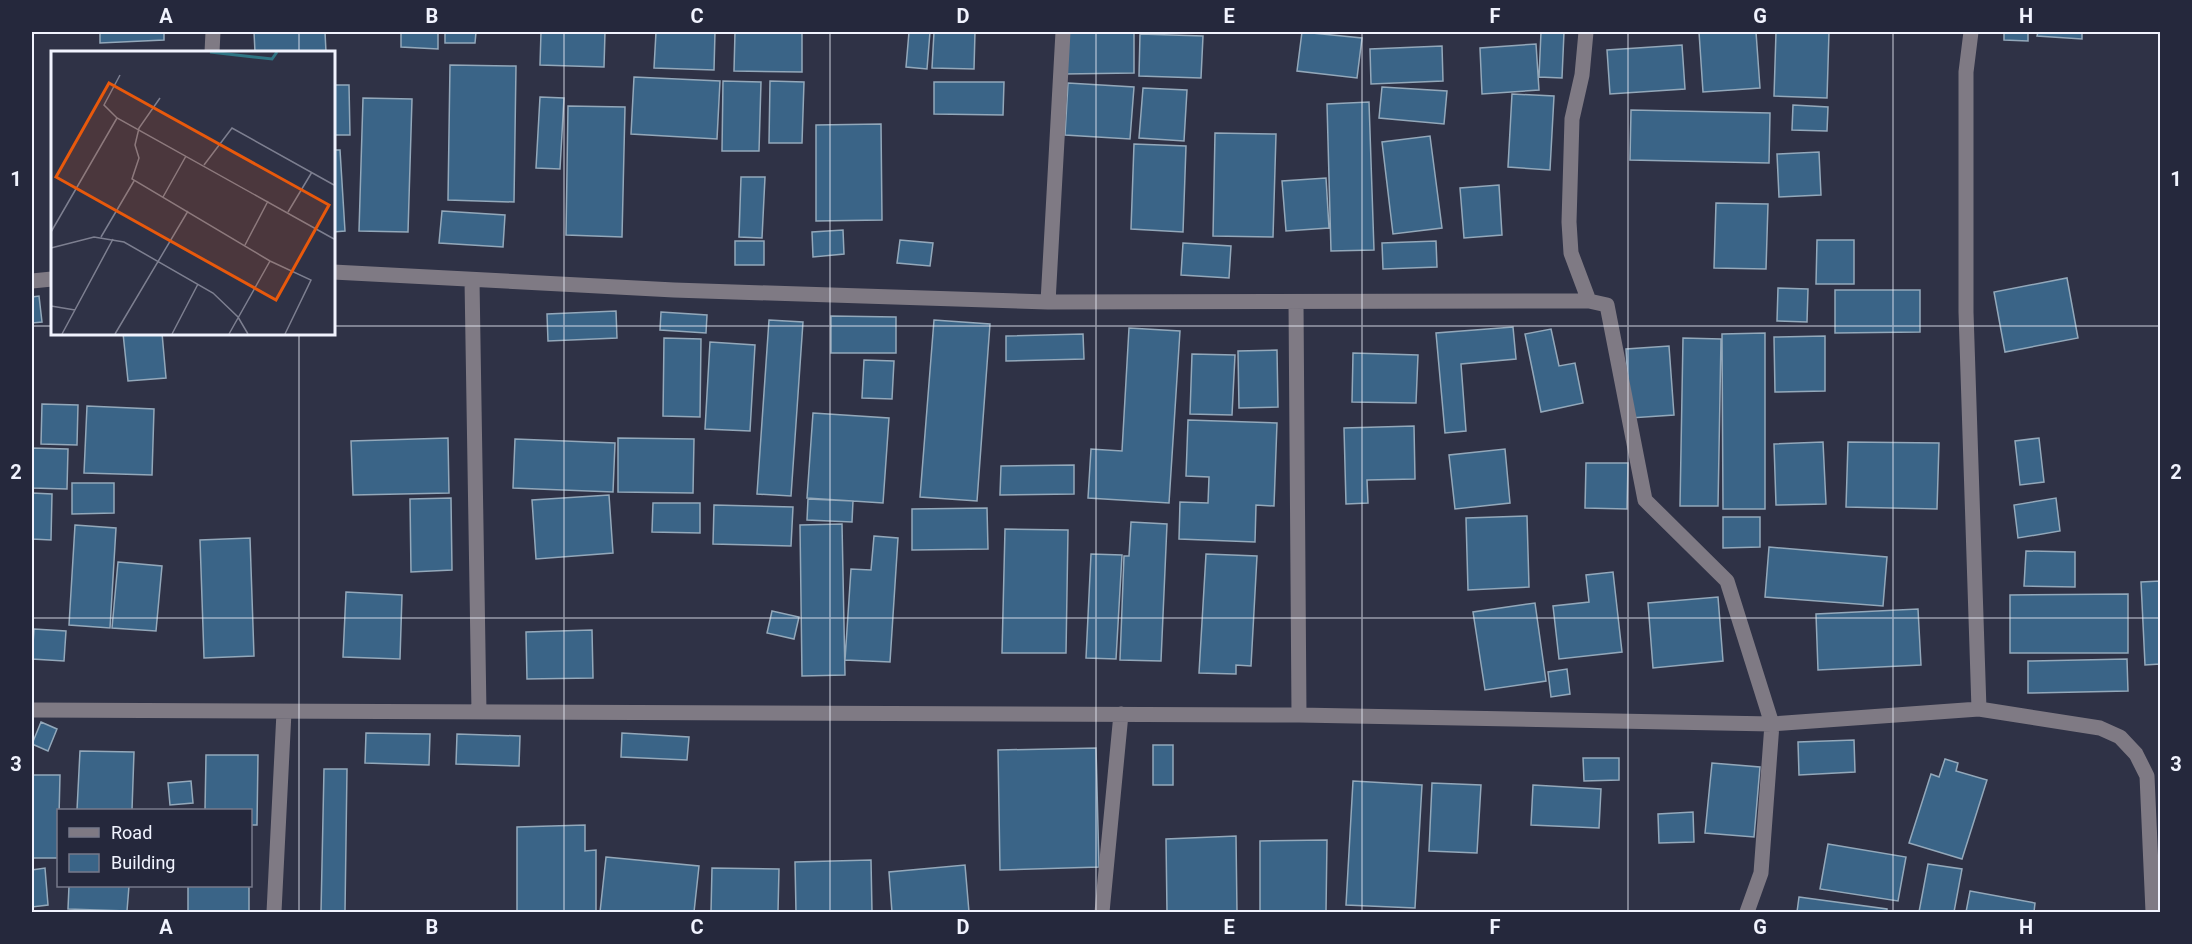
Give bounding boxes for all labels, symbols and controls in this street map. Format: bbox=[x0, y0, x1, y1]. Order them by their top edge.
text: A bbox=[159, 4, 173, 28]
text: B bbox=[426, 4, 438, 28]
text: C bbox=[690, 4, 704, 28]
text: D bbox=[957, 4, 970, 28]
text: E bbox=[1223, 4, 1235, 28]
text: F bbox=[1490, 4, 1501, 28]
text: G bbox=[1753, 4, 1767, 28]
text: H bbox=[2019, 4, 2033, 28]
inset map bbox=[51, 51, 334, 334]
text: 1 bbox=[10, 167, 22, 191]
text: 1 bbox=[2170, 167, 2182, 191]
text: 2 bbox=[10, 460, 22, 484]
text: 2 bbox=[2170, 460, 2182, 484]
text: 3 bbox=[10, 752, 22, 776]
text: 3 bbox=[2170, 752, 2182, 776]
legend bbox=[57, 809, 252, 887]
text: Road bbox=[111, 822, 152, 843]
text: Building bbox=[111, 852, 175, 873]
text: A bbox=[159, 915, 173, 939]
text: B bbox=[426, 915, 438, 939]
text: C bbox=[690, 915, 704, 939]
text: D bbox=[957, 915, 970, 939]
text: E bbox=[1223, 915, 1235, 939]
text: F bbox=[1490, 915, 1501, 939]
text: G bbox=[1753, 915, 1767, 939]
text: H bbox=[2019, 915, 2033, 939]

